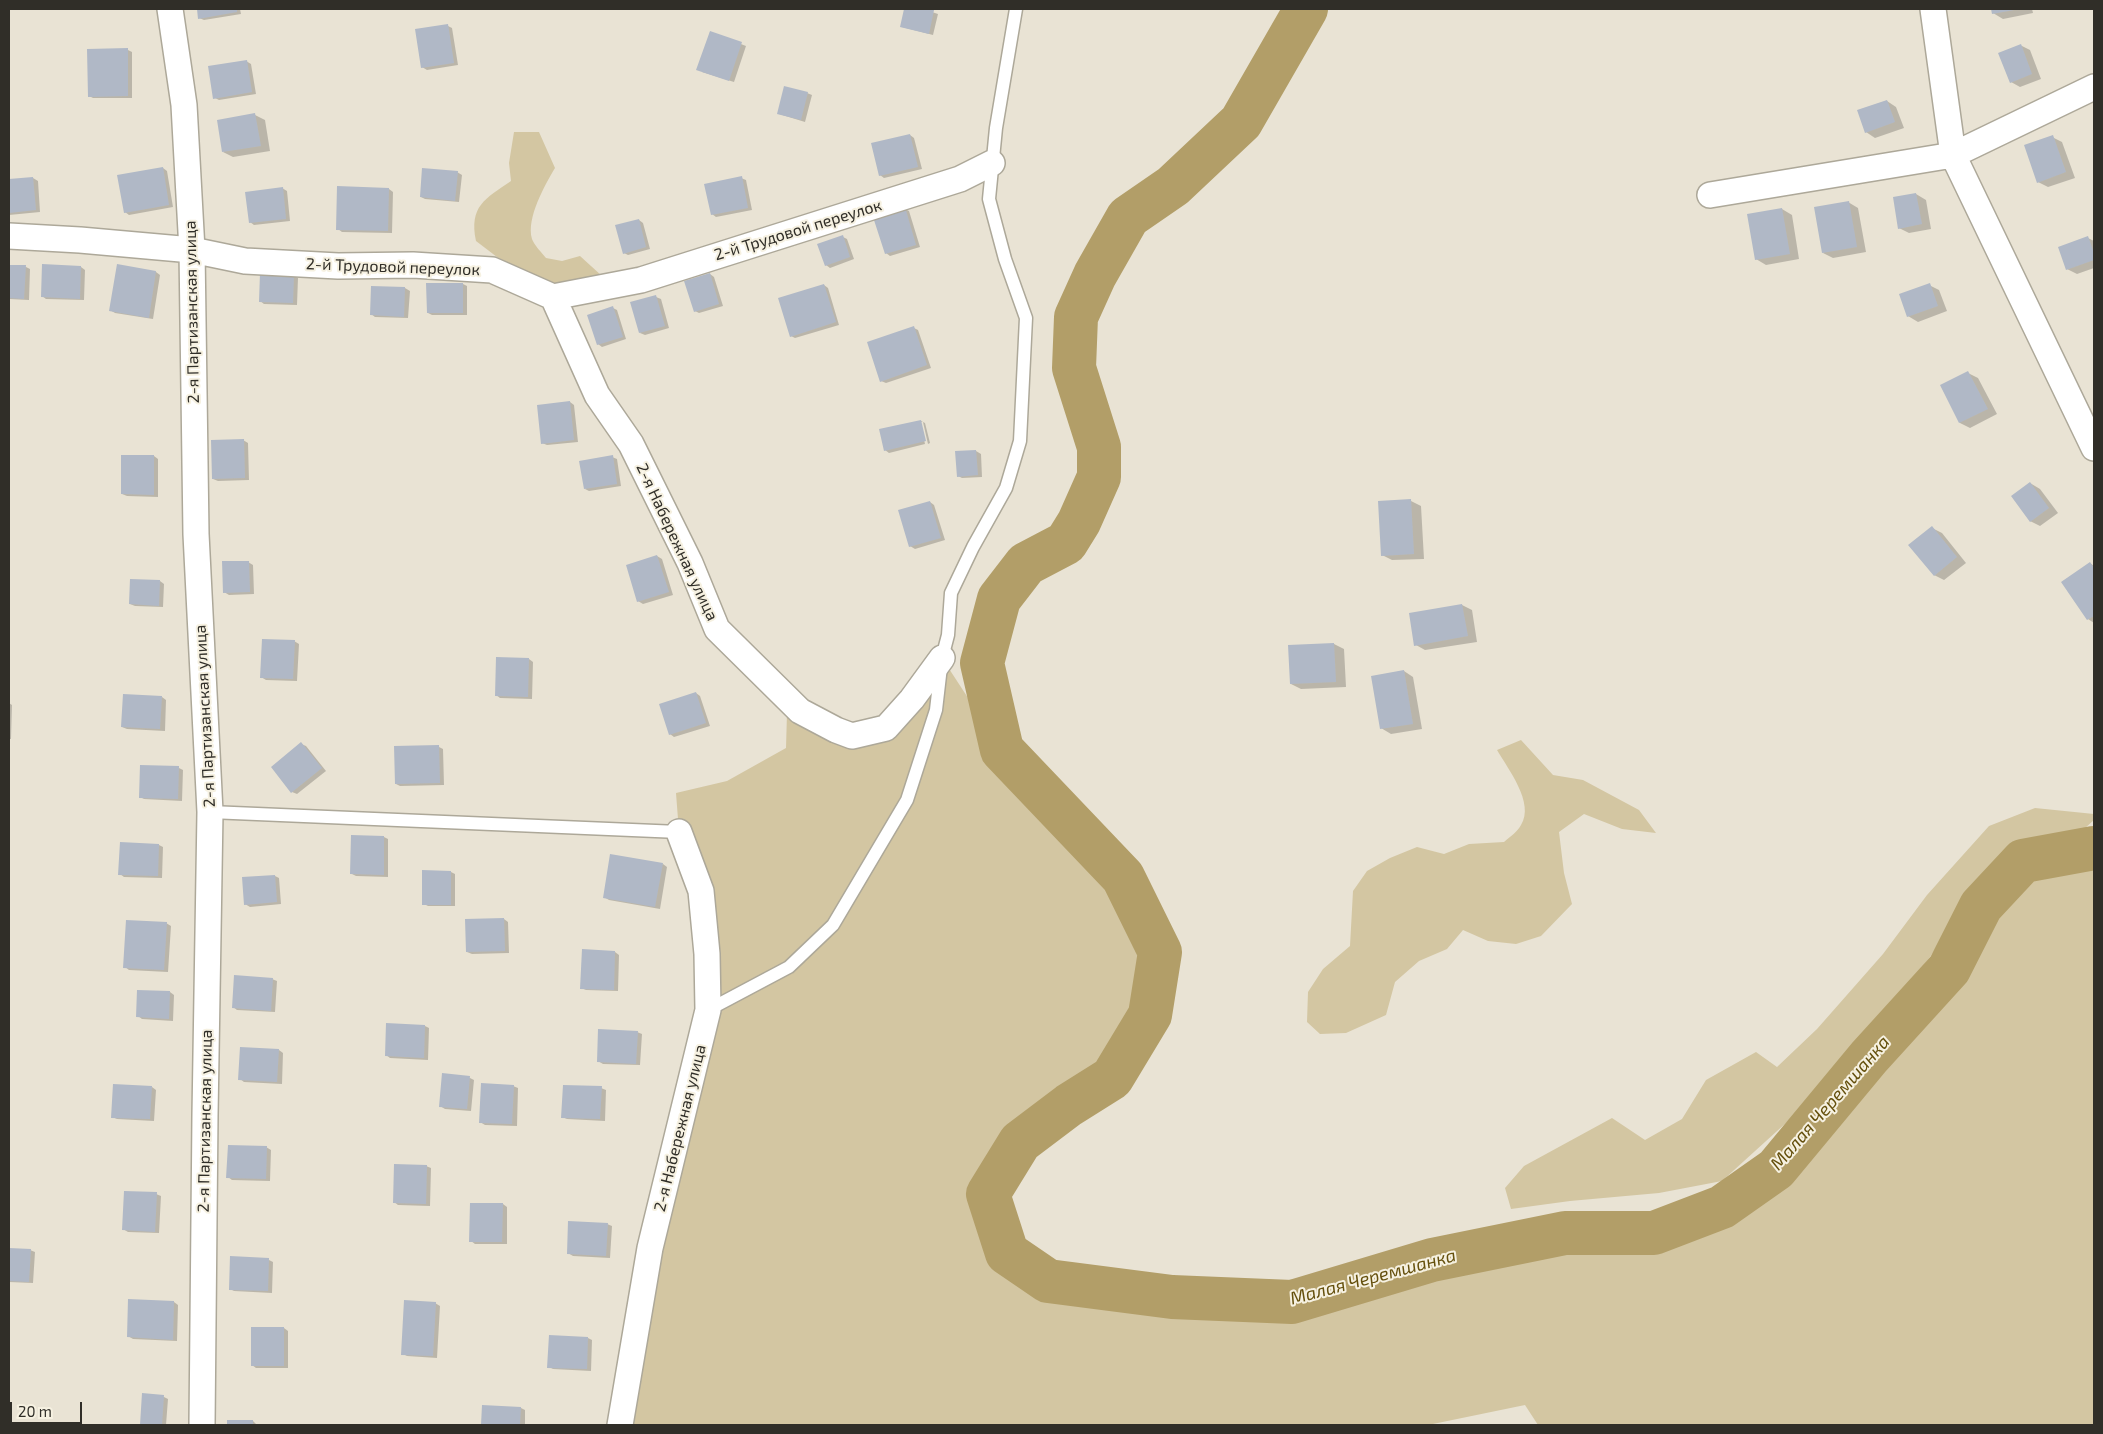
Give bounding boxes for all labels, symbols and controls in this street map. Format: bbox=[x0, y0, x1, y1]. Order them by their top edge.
street label: 2-й Трудовой переулок bbox=[712, 195, 884, 265]
street label: 2-я Партизанская улица bbox=[181, 220, 203, 404]
street label: 2-й Трудовой переулок bbox=[306, 254, 480, 280]
street label: 2-я Набережная улица bbox=[632, 460, 722, 624]
street label: 2-я Партизанская улица bbox=[191, 624, 219, 808]
street label: 2-я Партизанская улица bbox=[194, 1029, 216, 1213]
water label: Малая Черемшанка bbox=[1766, 1032, 1894, 1174]
street label: 2-я Набережная улица bbox=[650, 1043, 710, 1213]
water label: Малая Черемшанка bbox=[1288, 1244, 1458, 1310]
scale bar bbox=[12, 1392, 85, 1424]
text: 20 m bbox=[18, 1402, 52, 1420]

